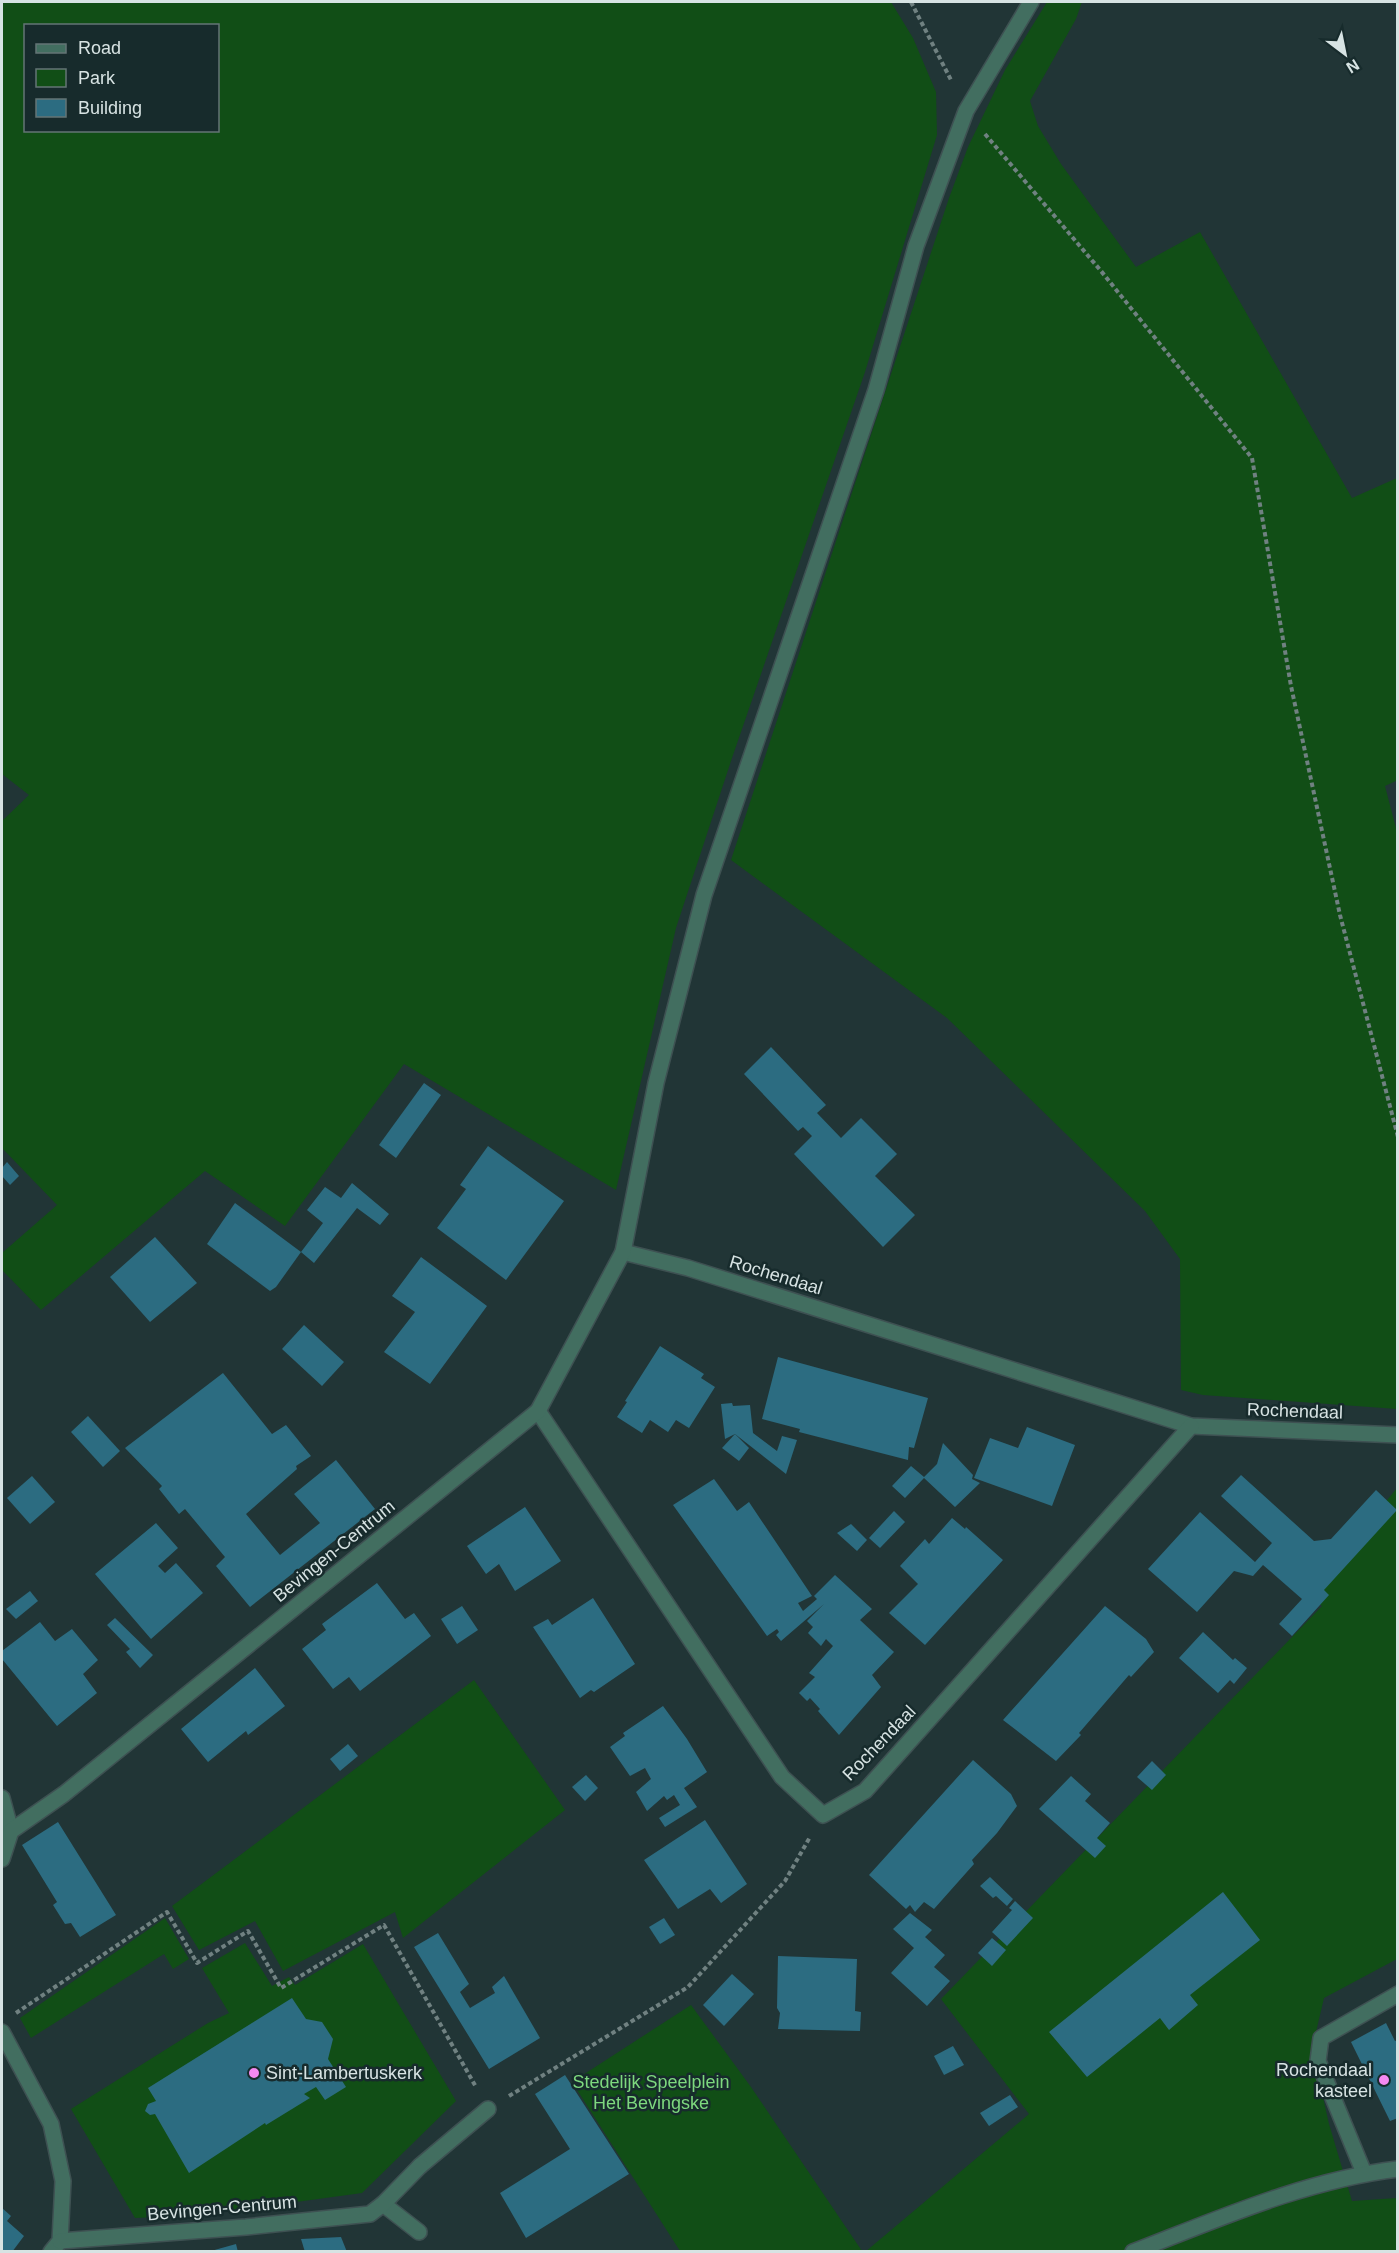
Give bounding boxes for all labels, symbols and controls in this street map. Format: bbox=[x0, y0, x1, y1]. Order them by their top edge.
legend bbox=[24, 24, 219, 132]
north arrow bbox=[1315, 24, 1375, 84]
text: Road bbox=[78, 38, 121, 58]
text: N bbox=[1343, 56, 1362, 77]
text: Park bbox=[78, 68, 116, 88]
text: Building bbox=[78, 98, 142, 118]
street label: Rochendaal bbox=[727, 1251, 825, 1299]
street label: Rochendaal bbox=[1247, 1399, 1343, 1423]
street label: Bevingen-Centrum bbox=[269, 1496, 399, 1606]
street label: Rochendaal bbox=[838, 1701, 920, 1785]
place label: Rochendaal kasteel bbox=[1276, 2060, 1372, 2101]
place label: Sint-Lambertuskerk bbox=[266, 2063, 423, 2083]
marker: Sint-Lambertuskerk bbox=[247, 2066, 261, 2080]
park label: Stedelijk Speelplein Het Bevingske bbox=[572, 2072, 730, 2113]
marker: Rochendaal kasteel bbox=[1377, 2073, 1391, 2087]
street label: Bevingen-Centrum bbox=[146, 2191, 298, 2225]

